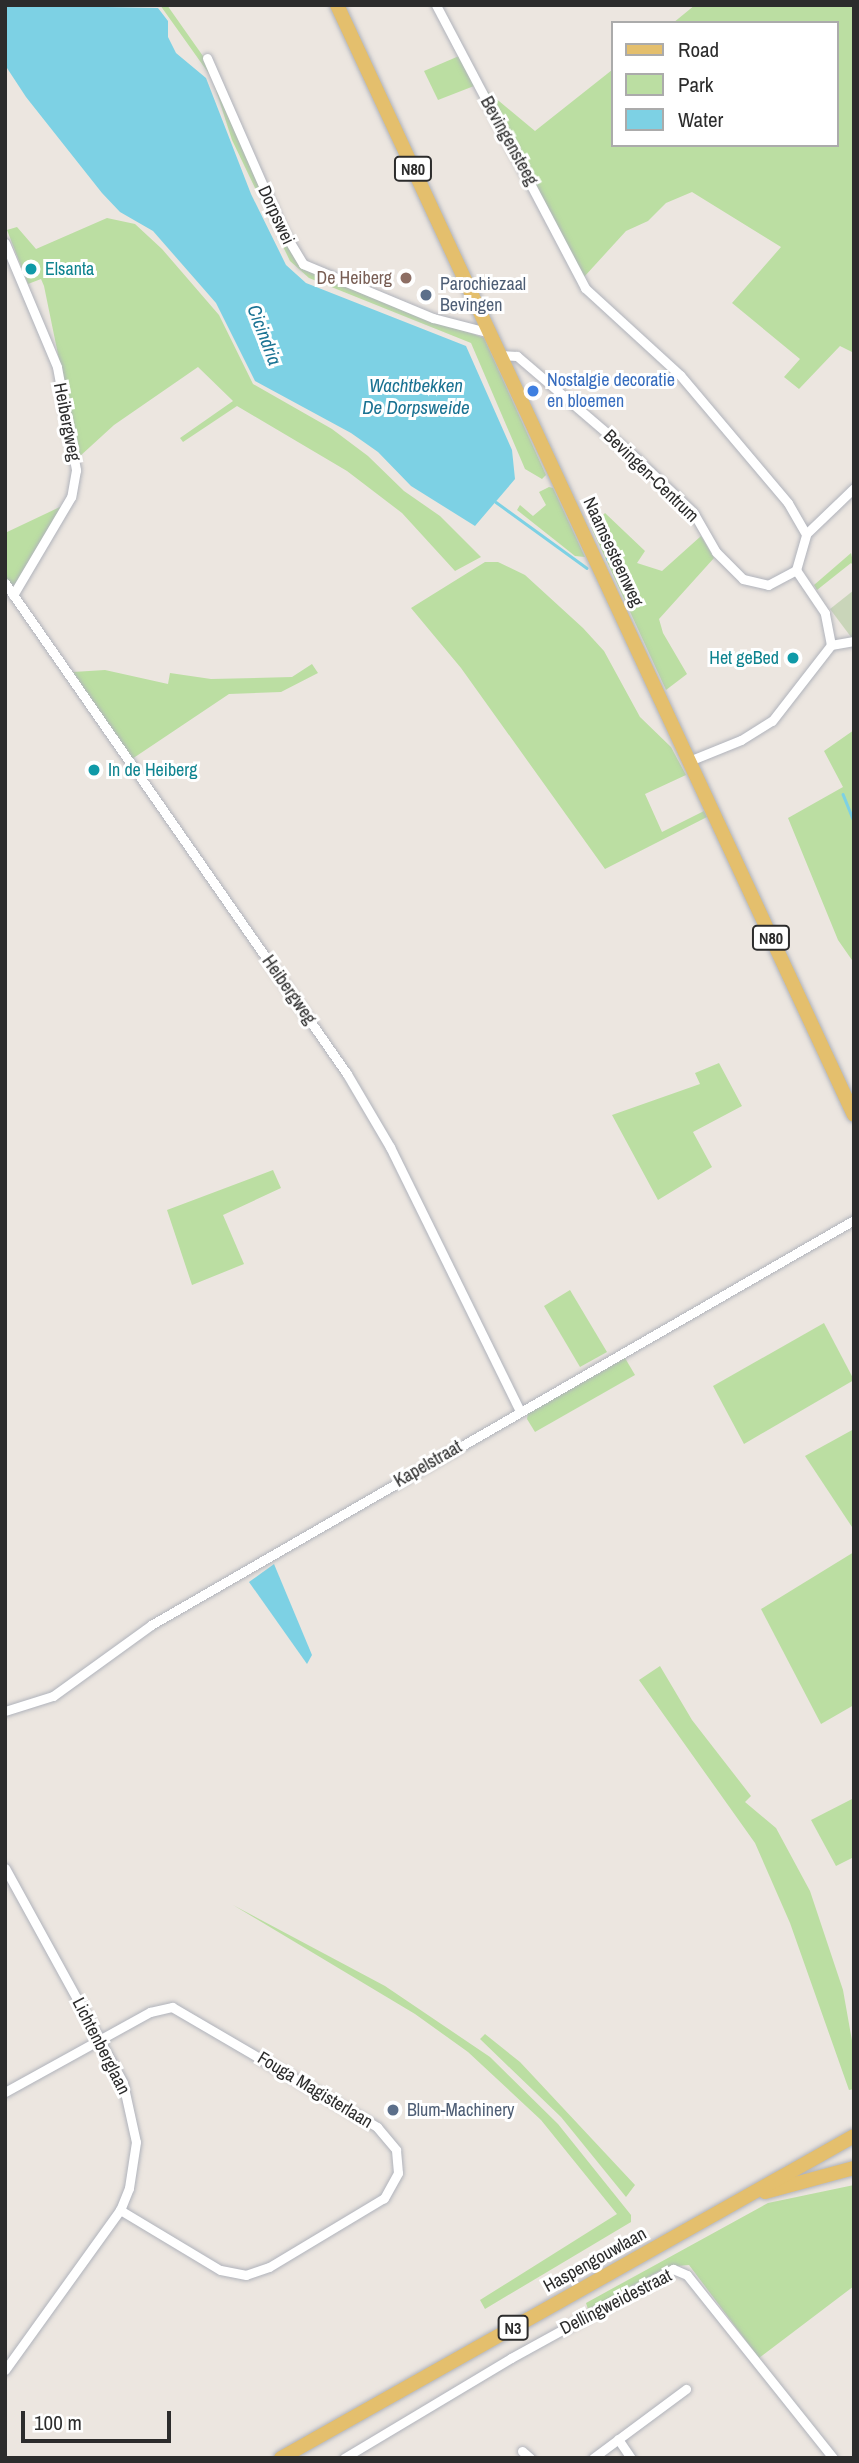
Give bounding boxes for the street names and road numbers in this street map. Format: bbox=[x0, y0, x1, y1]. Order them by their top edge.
street label: Bevingensteeg bbox=[476, 93, 542, 189]
road number: N80 bbox=[394, 156, 432, 182]
street label: Dorpswei bbox=[253, 182, 299, 248]
street label: Heibergweg bbox=[49, 381, 85, 463]
street label: Bevingen-Centrum bbox=[599, 425, 703, 527]
street label: Naamsesteenweg bbox=[578, 494, 648, 610]
road number: N80 bbox=[752, 926, 790, 950]
street label: Heibergweg bbox=[257, 951, 321, 1029]
street label: Kapelstraat bbox=[390, 1436, 466, 1492]
street label: Lichtenberglaan bbox=[67, 1994, 135, 2098]
street label: Fouga Magisterlaan bbox=[253, 2047, 377, 2133]
street label: Haspengouwlaan bbox=[540, 2223, 650, 2297]
street label: Dellingweidestraat bbox=[557, 2265, 675, 2339]
road number: N3 bbox=[497, 2316, 529, 2340]

